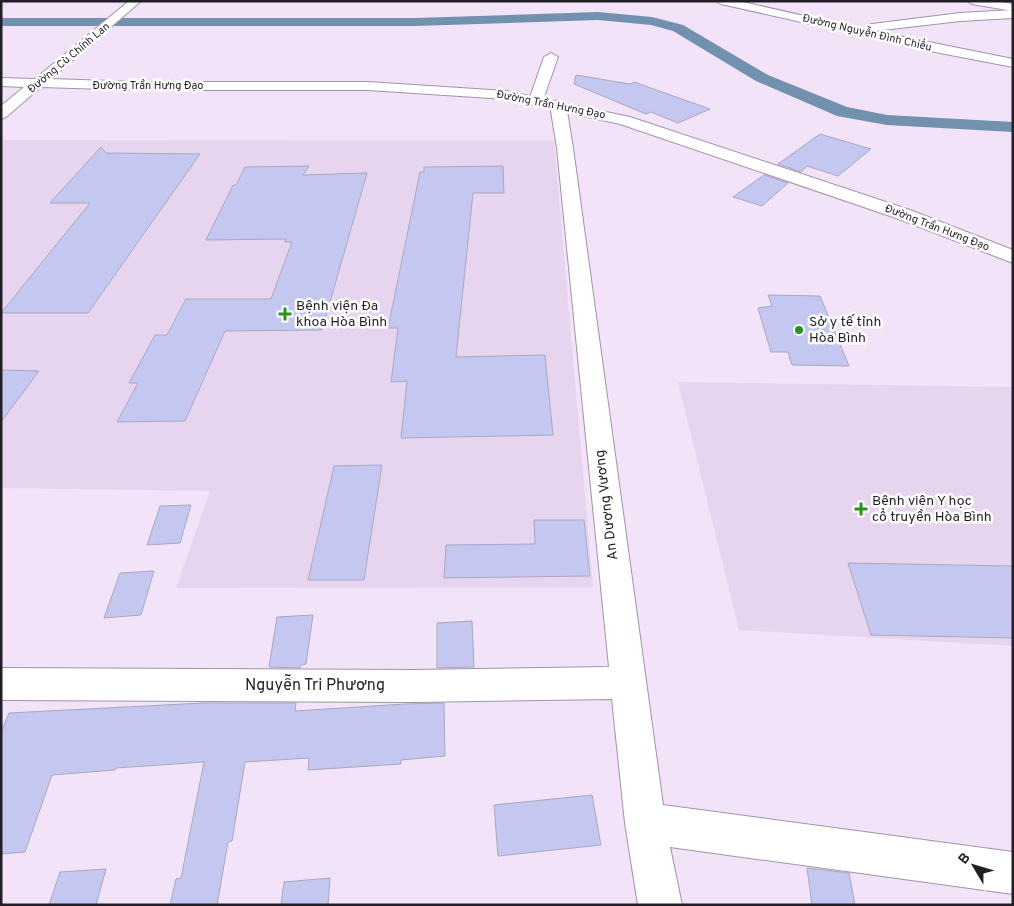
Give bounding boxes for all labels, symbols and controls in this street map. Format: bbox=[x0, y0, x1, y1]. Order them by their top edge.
street label: Đường Nguyễn Đình Chiểu bbox=[801, 10, 933, 55]
street label: Đường Cù Chính Lan bbox=[25, 20, 113, 96]
street label: Đường Trần Hưng Đạo bbox=[93, 79, 203, 93]
street label: Đường Trần Hưng Đạo bbox=[495, 88, 607, 122]
street label: Đường Trần Hưng Đạo bbox=[883, 202, 991, 254]
place label: Bệnh viện Đa khoa Hòa Bình bbox=[296, 298, 387, 331]
marker: Bệnh viện Đa khoa Hòa Bình bbox=[278, 307, 292, 321]
place label: Sở y tế tỉnh Hòa Bình bbox=[809, 314, 881, 347]
marker: Sở y tế tỉnh Hòa Bình bbox=[793, 324, 805, 336]
street label: An Dương Vương bbox=[592, 449, 622, 561]
place label: Bệnh viện Y học cổ truyền Hòa Bình bbox=[872, 493, 992, 526]
marker: Bệnh viện Y học cổ truyền Hòa Bình bbox=[854, 502, 868, 516]
street label: Nguyễn Tri Phương bbox=[245, 674, 385, 696]
north arrow bbox=[949, 841, 999, 891]
text: B bbox=[955, 850, 975, 868]

